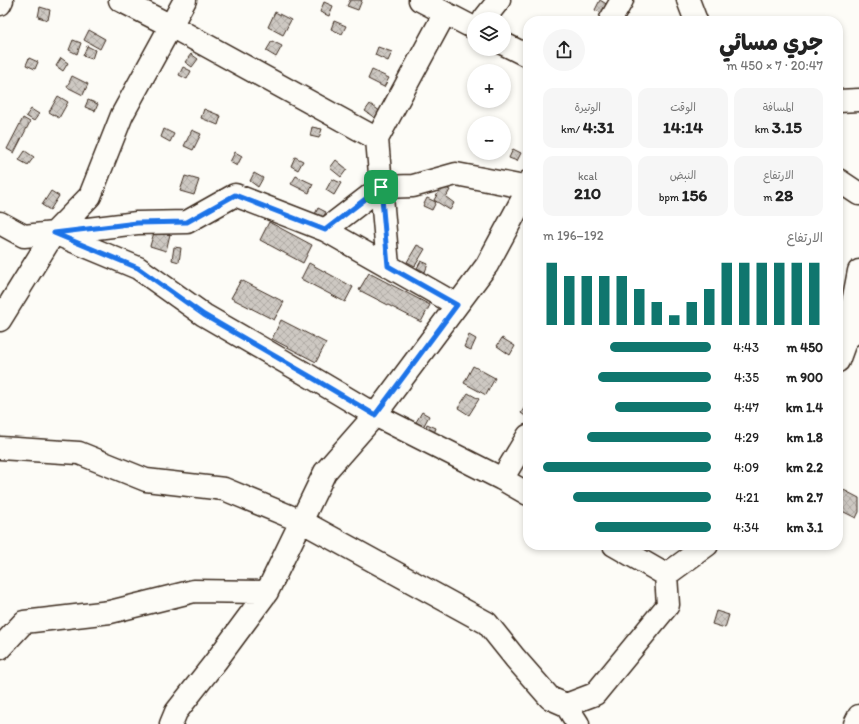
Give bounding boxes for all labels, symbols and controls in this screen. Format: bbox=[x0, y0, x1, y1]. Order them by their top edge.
map controls bbox=[467, 12, 511, 160]
button: layers bbox=[467, 12, 511, 56]
button: share bbox=[543, 29, 585, 71]
text: جري مسائي bbox=[719, 29, 823, 56]
text: 20:47 · 7 × 450 m bbox=[727, 58, 823, 73]
button: + bbox=[467, 64, 511, 108]
text: الوتيرة bbox=[574, 101, 601, 114]
text: الوقت bbox=[670, 101, 696, 114]
text: المسافة bbox=[763, 101, 794, 114]
button: − bbox=[467, 116, 511, 160]
text: 4:31 bbox=[583, 117, 614, 137]
text: 14:14 bbox=[663, 117, 703, 137]
text: 3.15 bbox=[772, 117, 802, 137]
text: /km bbox=[561, 123, 583, 136]
text: km bbox=[755, 123, 772, 136]
text: النبض bbox=[670, 169, 696, 182]
text: الارتفاع bbox=[763, 169, 794, 182]
pin bbox=[364, 170, 398, 204]
text: kcal bbox=[578, 170, 597, 183]
icon: arrive bbox=[370, 176, 392, 198]
text: 210 bbox=[574, 183, 601, 203]
text: 156 bbox=[682, 185, 707, 205]
text: 28 bbox=[775, 185, 793, 205]
text: bpm bbox=[659, 191, 682, 204]
text: m bbox=[763, 191, 775, 204]
text: 192–196 m bbox=[543, 228, 604, 243]
text: الارتفاع bbox=[787, 230, 823, 245]
text: 4:43 bbox=[733, 340, 759, 355]
text: 450 m bbox=[786, 340, 823, 355]
text: 4:35 bbox=[734, 370, 759, 385]
text: 900 m bbox=[786, 370, 823, 385]
text: 4:47 bbox=[734, 400, 759, 415]
text: 1.4 km bbox=[786, 400, 823, 415]
text: 4:29 bbox=[734, 430, 759, 445]
text: 1.8 km bbox=[787, 430, 823, 445]
text: 4:09 bbox=[733, 460, 759, 475]
text: 2.2 km bbox=[786, 460, 823, 475]
text: 4:21 bbox=[735, 490, 759, 505]
text: 2.7 km bbox=[786, 490, 823, 505]
text: 4:34 bbox=[733, 520, 759, 535]
text: 3.1 km bbox=[787, 520, 823, 535]

